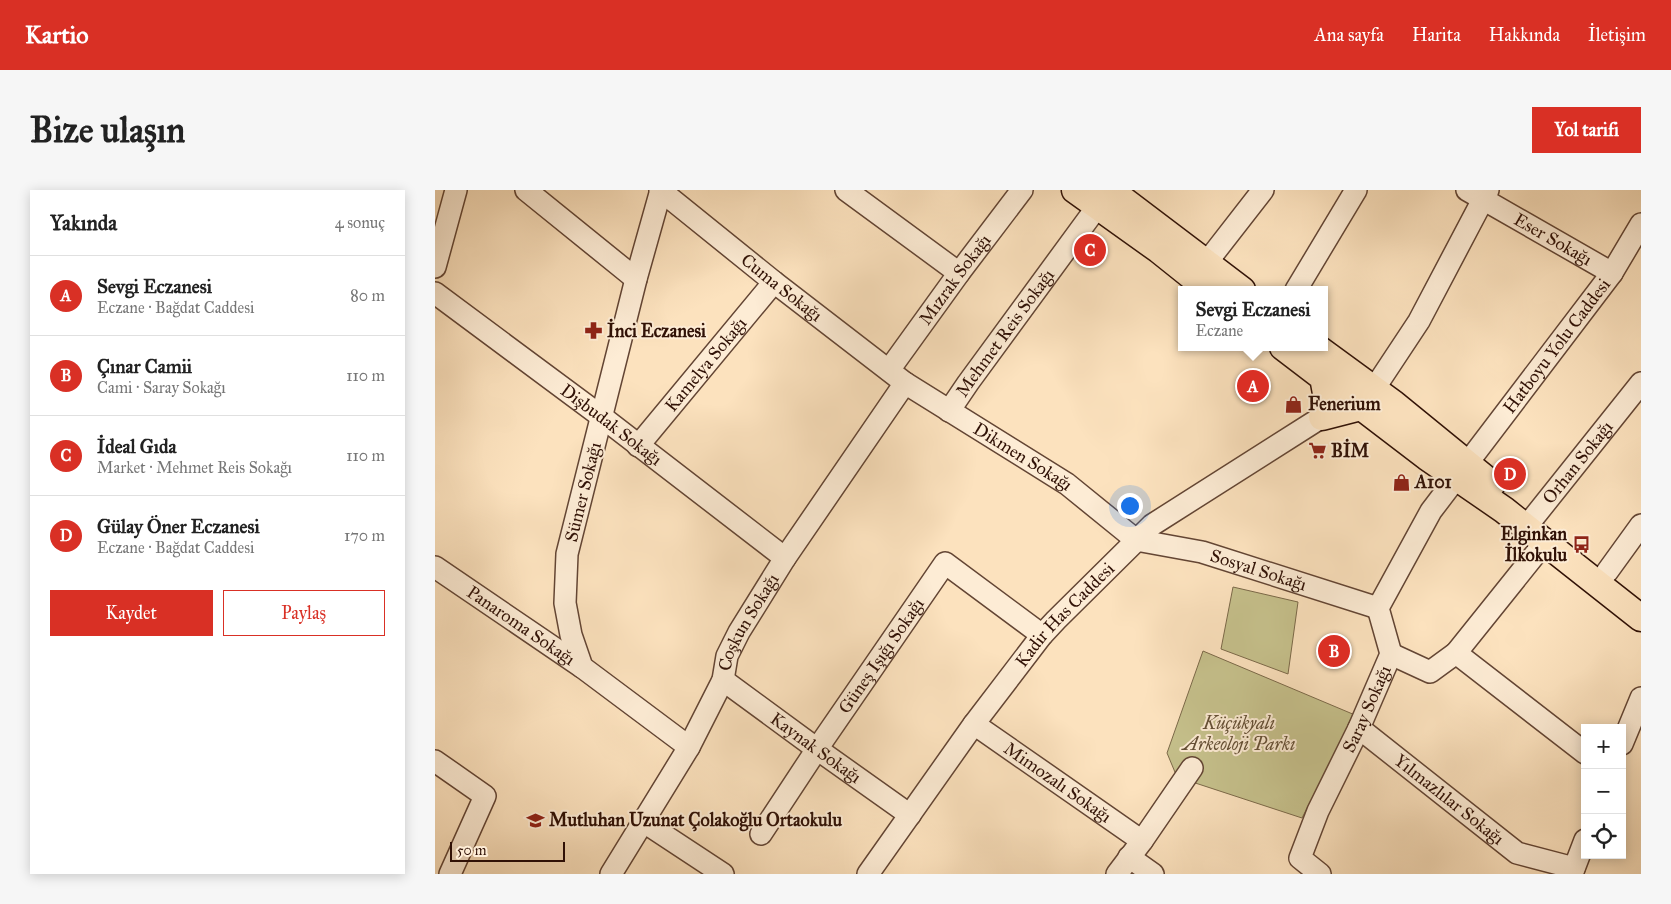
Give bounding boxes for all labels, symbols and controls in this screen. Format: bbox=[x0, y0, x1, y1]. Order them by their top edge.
text: Kartio bbox=[25, 20, 89, 50]
text: Ana sayfa bbox=[1315, 24, 1384, 46]
text: Harita bbox=[1412, 24, 1461, 46]
text: Hakkında bbox=[1489, 24, 1560, 46]
text: İletişim bbox=[1588, 24, 1646, 46]
button: Yol tarifi bbox=[1532, 107, 1641, 153]
text: Bize ulaşın bbox=[30, 109, 185, 152]
street label: Eser Sokağı bbox=[1510, 208, 1596, 270]
text: Yakında bbox=[50, 210, 117, 236]
text: 4 sonuç bbox=[335, 213, 385, 232]
street label: Mızrak Sokağı bbox=[914, 230, 996, 329]
pin: C bbox=[1074, 231, 1106, 269]
street label: Cuma Sokağı bbox=[737, 249, 827, 326]
street label: Mehmet Reis Sokağı bbox=[951, 265, 1059, 401]
street label: Hatboyu Yolu Caddesi bbox=[1498, 274, 1615, 418]
text: Sevgi Eczanesi bbox=[97, 275, 212, 298]
text: A bbox=[61, 286, 71, 305]
text: 80 m bbox=[350, 286, 385, 305]
popup bbox=[1178, 286, 1328, 351]
text: Eczane · Bağdat Caddesi bbox=[97, 298, 254, 317]
text: Sevgi Eczanesi bbox=[1196, 298, 1310, 321]
street label: Kamelya Sokağı bbox=[660, 313, 751, 416]
place label: İnci Eczanesi bbox=[607, 318, 707, 342]
pharmacy icon: İnci Eczanesi bbox=[583, 321, 603, 341]
text: Eczane bbox=[1196, 321, 1243, 340]
text: Çınar Camii bbox=[97, 355, 192, 378]
text: B bbox=[61, 366, 71, 385]
text: 110 m bbox=[346, 366, 385, 385]
pin: A bbox=[1237, 367, 1269, 405]
text: Cami · Saray Sokağı bbox=[97, 378, 226, 397]
street label: Dişbudak Sokağı bbox=[556, 379, 666, 470]
place label: Fenerium bbox=[1308, 393, 1381, 415]
shop icon: Fenerium bbox=[1284, 394, 1304, 414]
street label: Orhan Sokağı bbox=[1538, 416, 1618, 508]
street label: Dikmen Sokağı bbox=[969, 417, 1077, 495]
text: İdeal Gıda bbox=[97, 435, 177, 458]
place label: BİM bbox=[1331, 438, 1370, 462]
street label: Sümer Sokağı bbox=[560, 440, 607, 544]
supermarket icon: BİM bbox=[1307, 441, 1327, 461]
text: C bbox=[61, 446, 71, 465]
text: 110 m bbox=[346, 446, 385, 465]
pin: D bbox=[1494, 455, 1526, 493]
text: Market · Mehmet Reis Sokağı bbox=[97, 458, 292, 477]
place label: A101 bbox=[1414, 471, 1452, 493]
shop icon: A101 bbox=[1391, 472, 1411, 492]
your location bbox=[1117, 493, 1143, 519]
text: Gülay Öner Eczanesi bbox=[97, 515, 260, 538]
place label: Elginkan İlkokulu bbox=[1500, 523, 1567, 566]
text: D bbox=[60, 526, 72, 545]
text: 170 m bbox=[344, 526, 385, 545]
bus stop icon: Elginkan İlkokulu bbox=[1571, 534, 1591, 554]
text: Eczane · Bağdat Caddesi bbox=[97, 538, 254, 557]
street label: Sosyal Sokağı bbox=[1208, 544, 1309, 596]
street label: Kadir Has Caddesi bbox=[1010, 558, 1119, 671]
street label: Coşkun Sokağı bbox=[714, 569, 784, 672]
street label: Panaroma Sokağı bbox=[463, 581, 579, 670]
button: Kaydet bbox=[50, 590, 213, 636]
button: Paylaş bbox=[223, 590, 385, 636]
street label: Güneş Işığı Sokağı bbox=[834, 594, 929, 718]
pin: B bbox=[1318, 632, 1350, 670]
street label: Saray Sokağı bbox=[1338, 662, 1396, 756]
street label: Kaynak Sokağı bbox=[766, 708, 866, 788]
park label: Küçükyalı Arkeoloji Parkı bbox=[1181, 712, 1295, 755]
map controls bbox=[1581, 724, 1626, 859]
button: + bbox=[1581, 724, 1626, 769]
street label: Mimozalı Sokağı bbox=[1000, 737, 1116, 827]
street label: Yılmazlılar Sokağı bbox=[1390, 749, 1509, 850]
button: − bbox=[1581, 769, 1626, 814]
place label: Mutluhan Uzunat Çolakoğlu Ortaokulu bbox=[549, 809, 842, 832]
school or university icon: Mutluhan Uzunat Çolakoğlu Ortaokulu bbox=[525, 810, 545, 830]
button: locate bbox=[1581, 814, 1626, 859]
scale bar bbox=[450, 839, 565, 862]
text: 50 m bbox=[457, 842, 486, 859]

